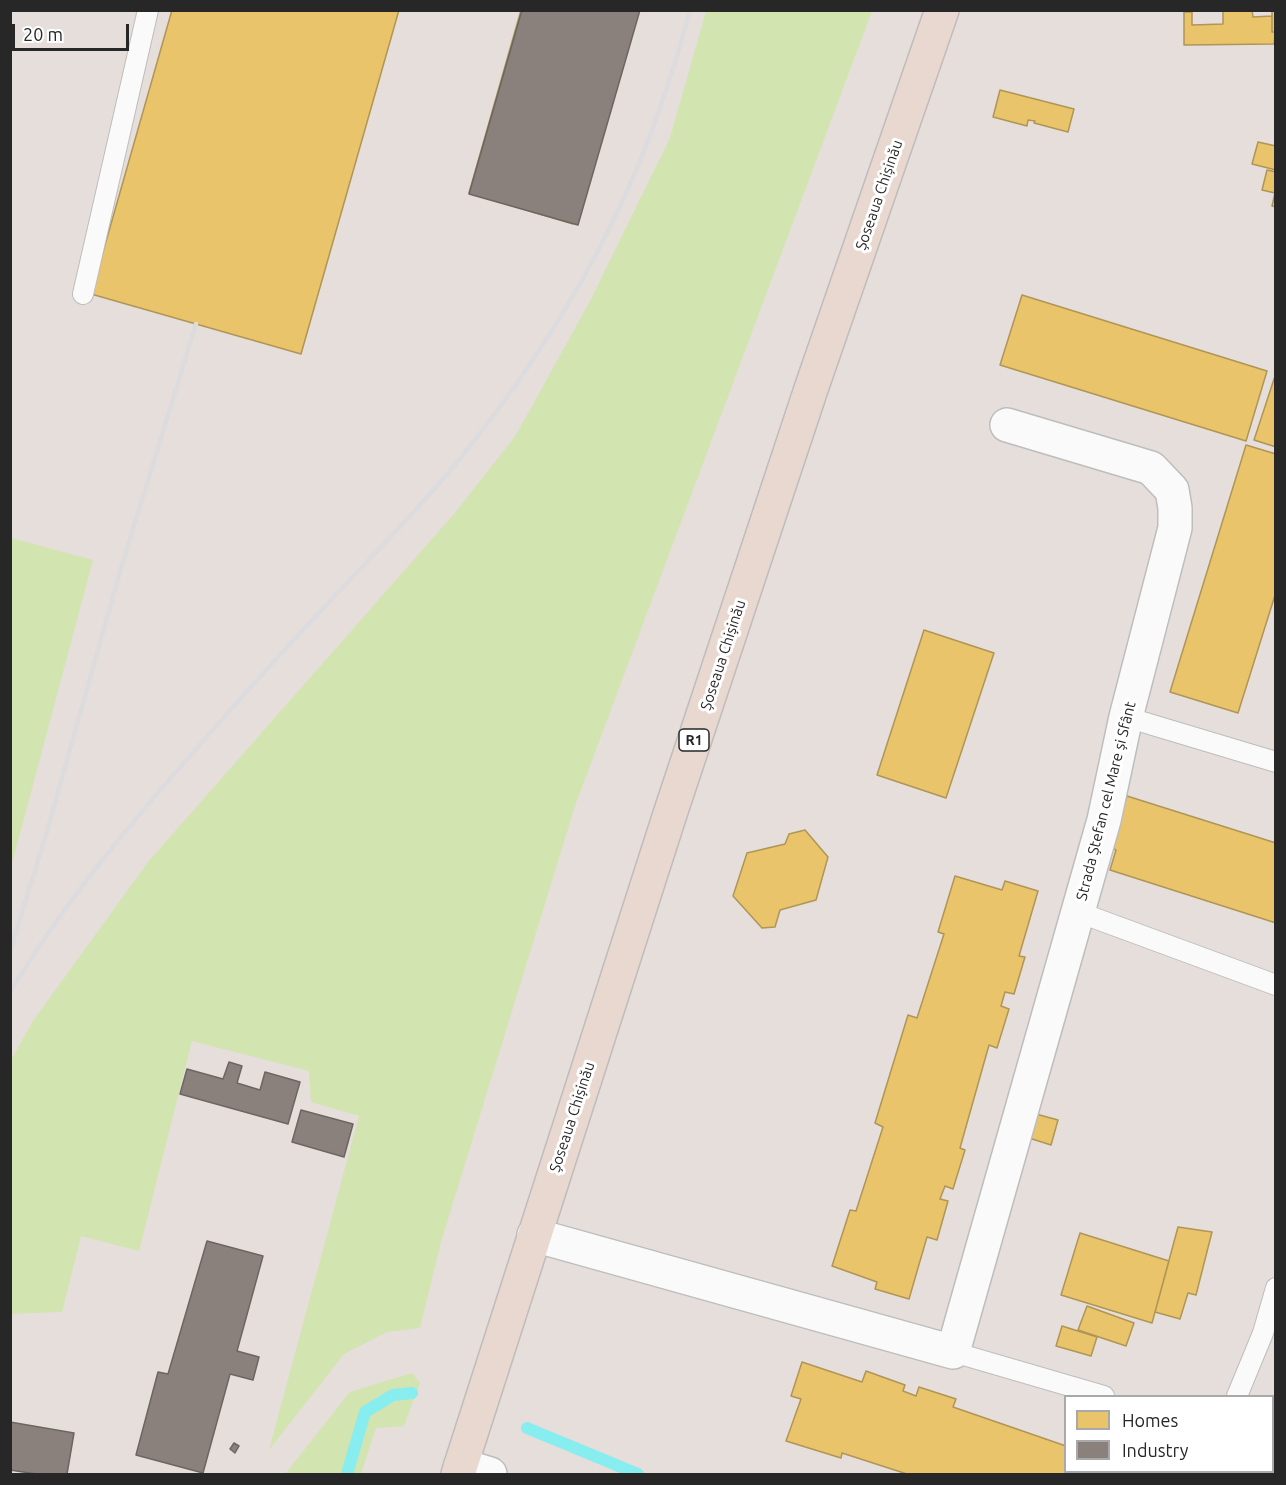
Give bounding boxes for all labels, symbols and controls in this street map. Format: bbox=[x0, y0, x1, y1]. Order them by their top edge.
scale bar bbox=[15, 12, 132, 50]
text: 20 m bbox=[23, 24, 63, 44]
street label: Șoseaua Chișinău bbox=[852, 138, 906, 252]
street label: Șoseaua Chișinău bbox=[697, 597, 749, 713]
street label: Strada Ștefan cel Mare și Sfânt bbox=[1073, 700, 1139, 902]
road number: R1 bbox=[679, 729, 709, 751]
street label: Șoseaua Chișinău bbox=[546, 1059, 598, 1175]
legend bbox=[1064, 1395, 1274, 1473]
text: Homes bbox=[1122, 1410, 1178, 1430]
text: Industry bbox=[1122, 1440, 1188, 1460]

